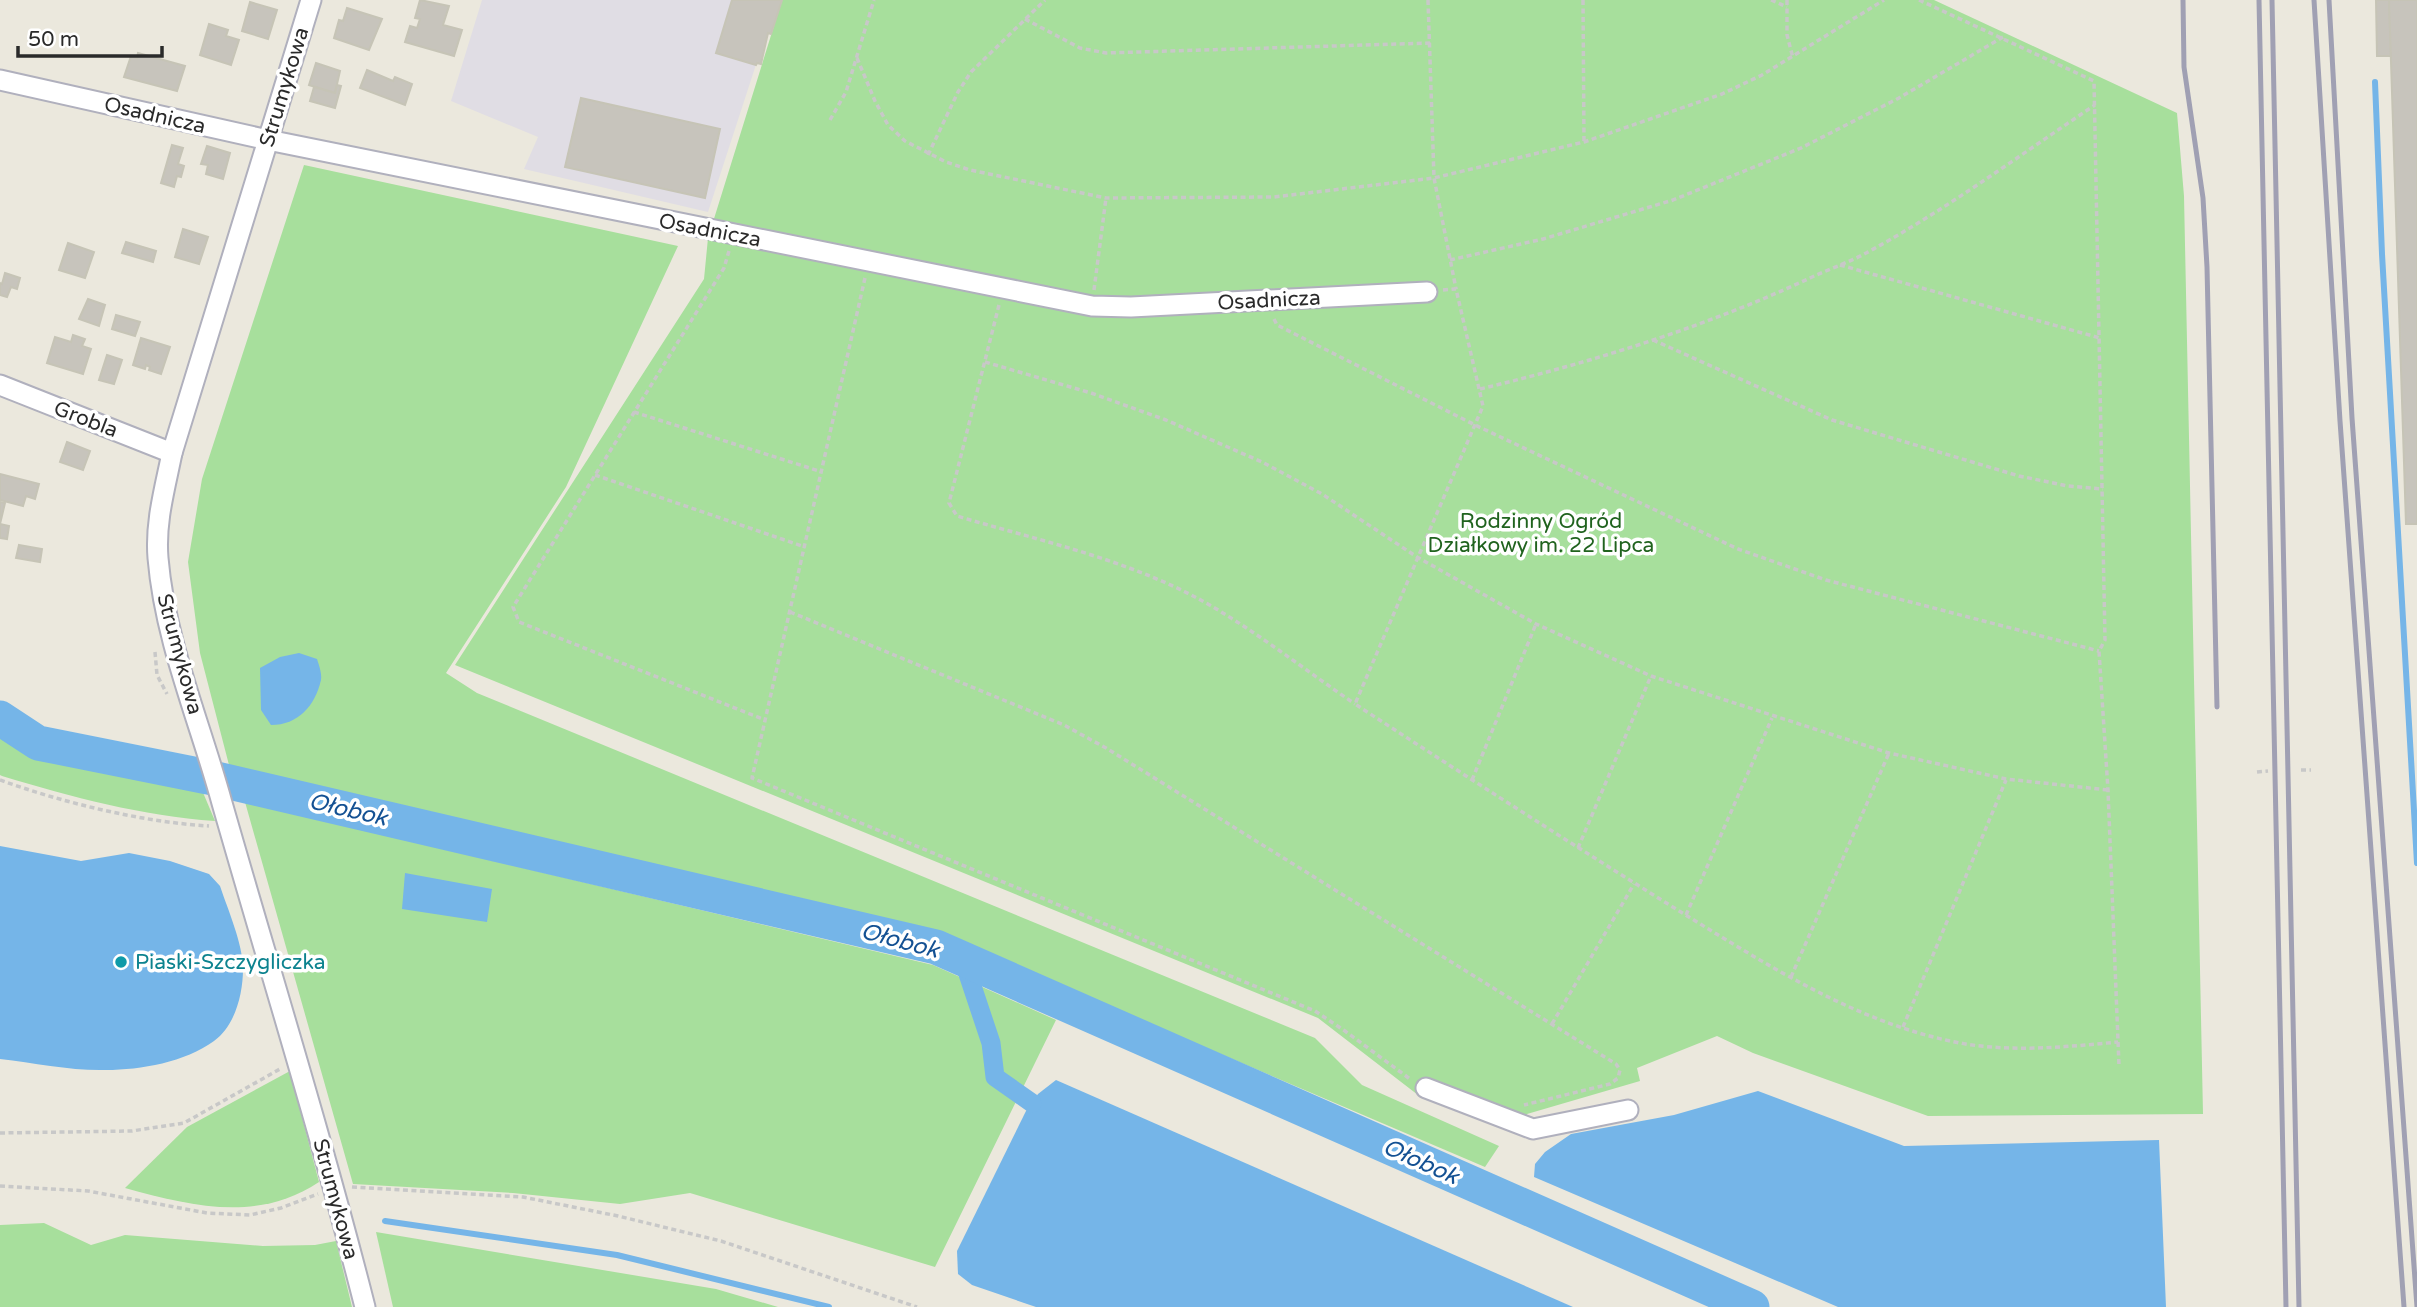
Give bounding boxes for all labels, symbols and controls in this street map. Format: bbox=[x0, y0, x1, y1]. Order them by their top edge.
scale bar bbox=[18, 14, 161, 58]
street label: Strumykowa bbox=[254, 24, 315, 150]
text: 50 m bbox=[28, 27, 79, 52]
street label: Osadnicza bbox=[102, 92, 208, 139]
street label: Osadnicza bbox=[657, 208, 763, 253]
street label: Osadnicza bbox=[1217, 285, 1321, 316]
street label: Grobla bbox=[50, 396, 121, 443]
park label: Rodzinny Ogród Działkowy im. 22 Lipca bbox=[1428, 509, 1654, 558]
street label: Strumykowa bbox=[151, 591, 208, 717]
water label: Ołobok bbox=[306, 787, 391, 833]
water label: Ołobok bbox=[858, 917, 943, 965]
place label: Piaski-Szczygliczka bbox=[135, 950, 325, 975]
marker: Piaski-Szczygliczka bbox=[113, 954, 129, 970]
water label: Ołobok bbox=[1379, 1133, 1464, 1191]
street label: Strumykowa bbox=[307, 1136, 364, 1262]

